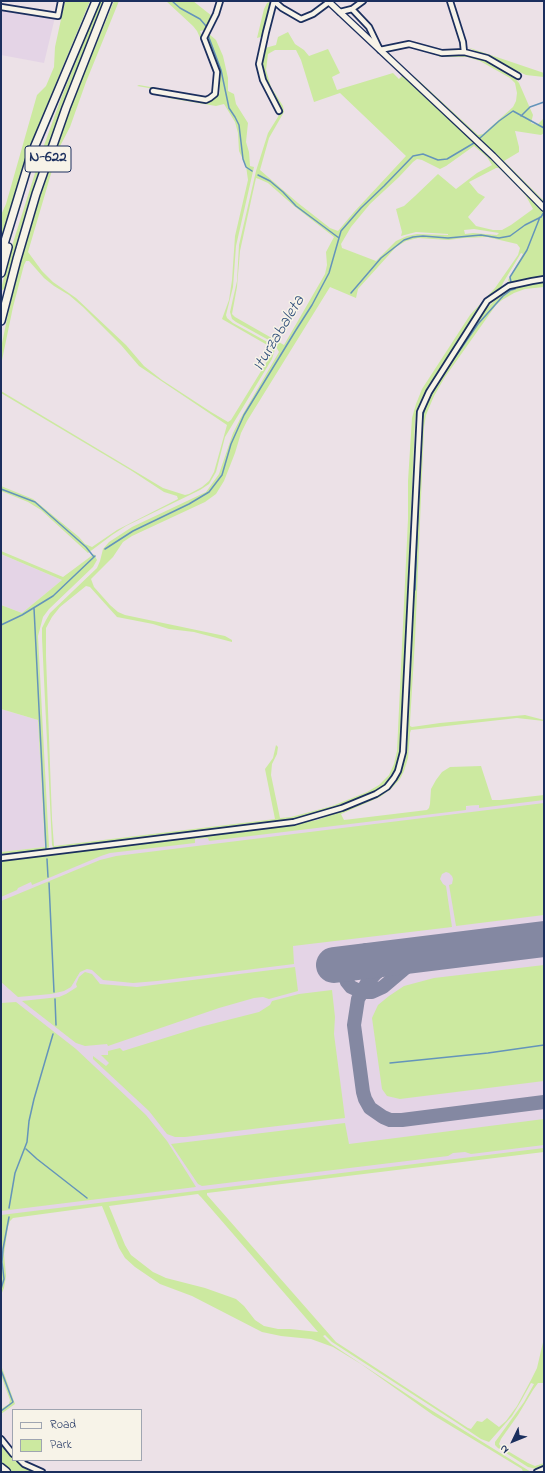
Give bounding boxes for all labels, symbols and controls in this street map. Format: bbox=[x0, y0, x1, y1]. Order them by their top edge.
road number: N-622 bbox=[25, 146, 71, 172]
water label: Iturzabaleta bbox=[250, 293, 310, 375]
legend bbox=[12, 1409, 142, 1461]
text: Road bbox=[50, 1416, 76, 1434]
north arrow bbox=[493, 1421, 533, 1461]
text: Park bbox=[50, 1436, 72, 1454]
text: N bbox=[496, 1441, 513, 1457]

